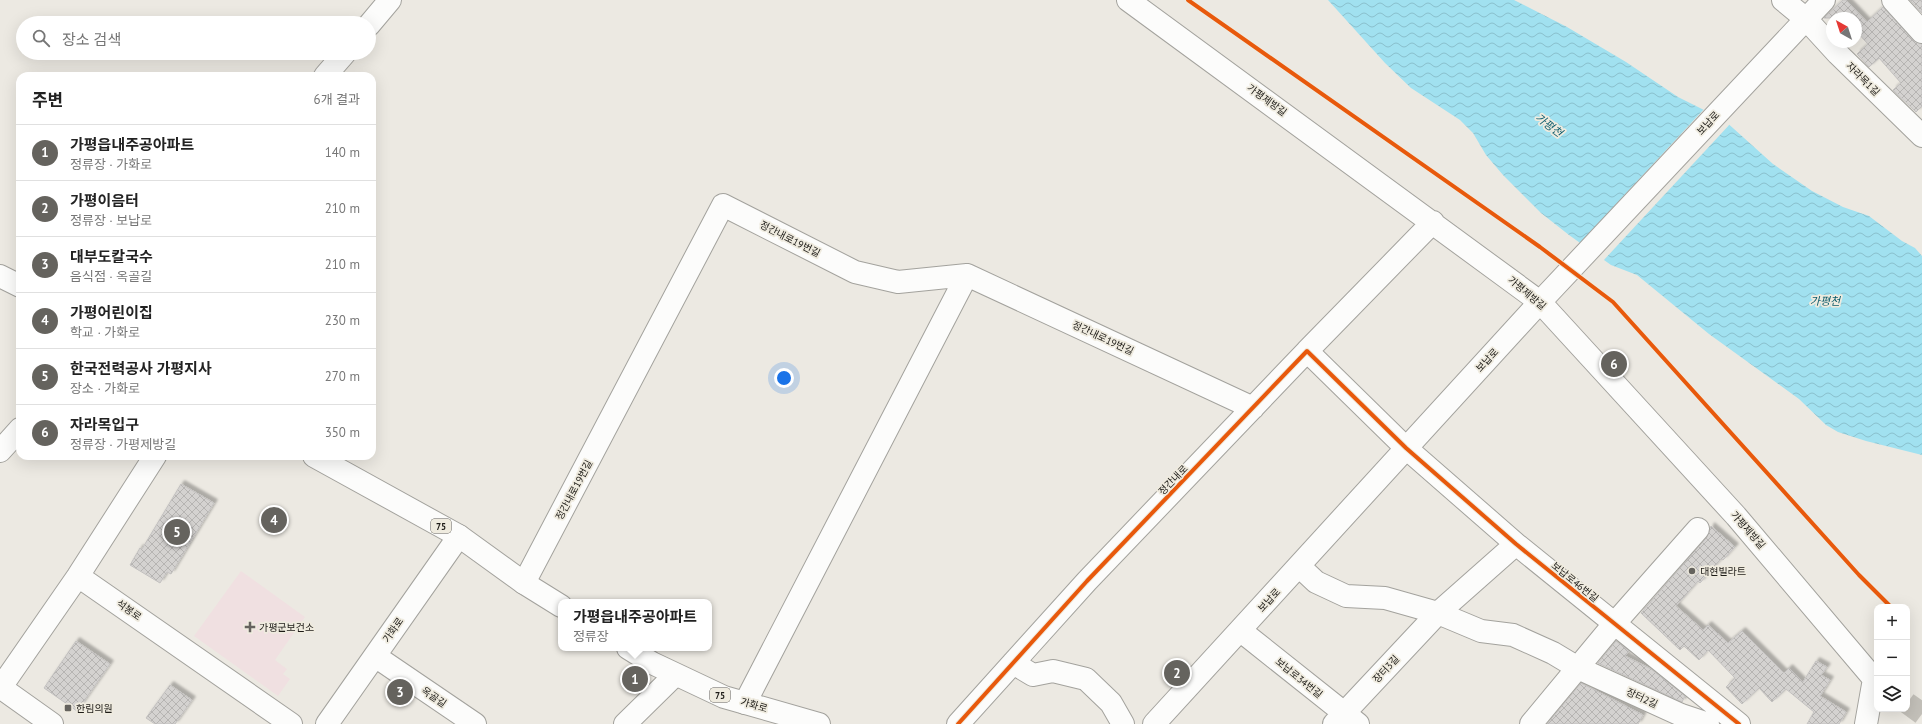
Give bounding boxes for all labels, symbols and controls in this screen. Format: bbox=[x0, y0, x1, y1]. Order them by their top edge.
north arrow bbox=[1826, 12, 1862, 48]
search box bbox=[16, 16, 376, 60]
icon: search bbox=[30, 27, 52, 49]
text: 장소 검색 bbox=[62, 30, 121, 49]
street label: 자라목1길 bbox=[1843, 59, 1883, 99]
street label: 가평제방길 bbox=[1245, 81, 1289, 119]
text: 주변 bbox=[32, 89, 63, 111]
text: 6개 결과 bbox=[314, 91, 360, 108]
street label: 보납로 bbox=[1694, 108, 1722, 138]
water label: 가평천 bbox=[1533, 110, 1567, 141]
text: 가평읍내주공아파트 bbox=[70, 135, 194, 154]
text: 1 bbox=[41, 144, 49, 161]
text: 140 m bbox=[325, 144, 360, 161]
text: 정류장 · 가화로 bbox=[70, 156, 152, 173]
text: 가평이음터 bbox=[70, 191, 139, 210]
text: 2 bbox=[41, 200, 49, 217]
text: 210 m bbox=[325, 200, 360, 217]
text: 정류장 · 보납로 bbox=[70, 212, 152, 229]
street label: 정간내로19번길 bbox=[758, 218, 822, 260]
text: 대부도칼국수 bbox=[70, 247, 153, 266]
text: 3 bbox=[41, 256, 49, 273]
text: 210 m bbox=[325, 256, 360, 273]
text: 음식점 · 옥골길 bbox=[70, 268, 152, 285]
street label: 가평제방길 bbox=[1505, 273, 1549, 313]
water label: 가평천 bbox=[1810, 294, 1842, 308]
text: 가평어린이집 bbox=[70, 303, 153, 322]
text: 4 bbox=[41, 312, 49, 329]
text: 230 m bbox=[325, 312, 360, 329]
street label: 정간내로19번길 bbox=[1070, 318, 1136, 358]
text: 학교 · 가화로 bbox=[70, 324, 140, 341]
street label: 보납로 bbox=[1473, 345, 1501, 375]
pin: 6 bbox=[1601, 349, 1627, 379]
text: 한국전력공사 가평지사 bbox=[70, 359, 212, 378]
text: 5 bbox=[41, 368, 49, 385]
text: 270 m bbox=[325, 368, 360, 385]
your location bbox=[774, 368, 794, 388]
text: 장소 · 가화로 bbox=[70, 380, 140, 397]
text: 자라목입구 bbox=[70, 415, 139, 434]
text: 6 bbox=[41, 424, 49, 441]
text: 350 m bbox=[325, 424, 360, 441]
text: 정류장 · 가평제방길 bbox=[70, 436, 176, 453]
street label: 정간내로19번길 bbox=[553, 458, 595, 522]
street label: 정간내로 bbox=[1156, 462, 1190, 498]
pin: 4 bbox=[261, 505, 287, 535]
street label: 가평제방길 bbox=[1728, 508, 1768, 552]
pin: 5 bbox=[164, 517, 190, 547]
road number: 75 bbox=[431, 519, 451, 533]
street label: 보납로46번길 bbox=[1549, 559, 1601, 605]
place label: 대현빌라트 bbox=[1700, 565, 1746, 578]
marker: 대현빌라트 bbox=[1687, 566, 1697, 576]
street label: 보납로 bbox=[1255, 585, 1283, 615]
street label: 석봉로 bbox=[114, 597, 144, 623]
popup bbox=[558, 599, 712, 651]
map controls bbox=[1874, 604, 1910, 712]
button: + bbox=[1874, 604, 1910, 640]
text: 가평읍내주공아파트 bbox=[573, 607, 697, 626]
street label: 가화로 bbox=[380, 615, 406, 645]
marker: 가평군보건소 bbox=[244, 621, 256, 633]
place label: 가평군보건소 bbox=[259, 621, 314, 634]
text: 정류장 bbox=[573, 628, 609, 645]
button: − bbox=[1874, 640, 1910, 676]
street label: 장터3길 bbox=[1370, 652, 1402, 686]
street label: 보납로34번길 bbox=[1273, 655, 1325, 701]
pin: 2 bbox=[1164, 658, 1190, 688]
pin: 1 bbox=[622, 664, 648, 694]
button: layers bbox=[1874, 676, 1910, 712]
pin: 3 bbox=[387, 677, 413, 707]
street label: 옥골길 bbox=[419, 684, 449, 710]
street label: 장터2길 bbox=[1624, 685, 1660, 711]
road number: 75 bbox=[710, 688, 730, 702]
street label: 가화로 bbox=[739, 695, 769, 715]
place label: 한림의원 bbox=[76, 702, 113, 715]
marker: 한림의원 bbox=[63, 703, 73, 713]

